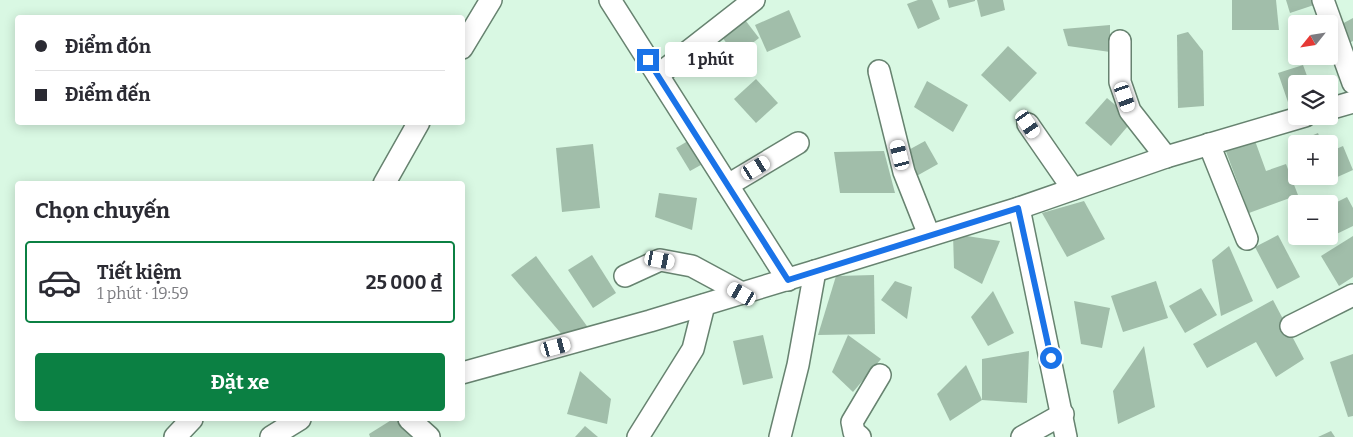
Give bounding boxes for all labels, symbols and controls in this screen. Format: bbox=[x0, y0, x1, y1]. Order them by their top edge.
north arrow bbox=[1288, 15, 1338, 65]
map controls bbox=[1288, 15, 1338, 245]
text: Điểm đón bbox=[65, 35, 151, 58]
callout: 1 phút bbox=[666, 42, 758, 78]
route end bbox=[637, 49, 659, 71]
text: 1 phút bbox=[688, 50, 734, 69]
button: layers bbox=[1288, 75, 1338, 125]
car bbox=[1113, 80, 1136, 114]
text: Điểm đến bbox=[65, 83, 150, 106]
car bbox=[1013, 107, 1042, 141]
button: + bbox=[1288, 135, 1338, 185]
car bbox=[889, 139, 910, 171]
car bbox=[739, 154, 772, 182]
button: − bbox=[1288, 195, 1338, 245]
text: Chọn chuyến bbox=[35, 197, 170, 224]
car bbox=[643, 250, 676, 270]
icon: car bbox=[37, 260, 82, 305]
text: Tiết kiệm bbox=[97, 261, 181, 284]
text: 25 000 ₫ bbox=[366, 271, 443, 294]
car bbox=[725, 280, 758, 308]
text: 1 phút · 19:59 bbox=[97, 284, 189, 303]
car bbox=[539, 336, 572, 358]
route start bbox=[1040, 347, 1062, 369]
button: Đặt xe bbox=[35, 353, 445, 411]

